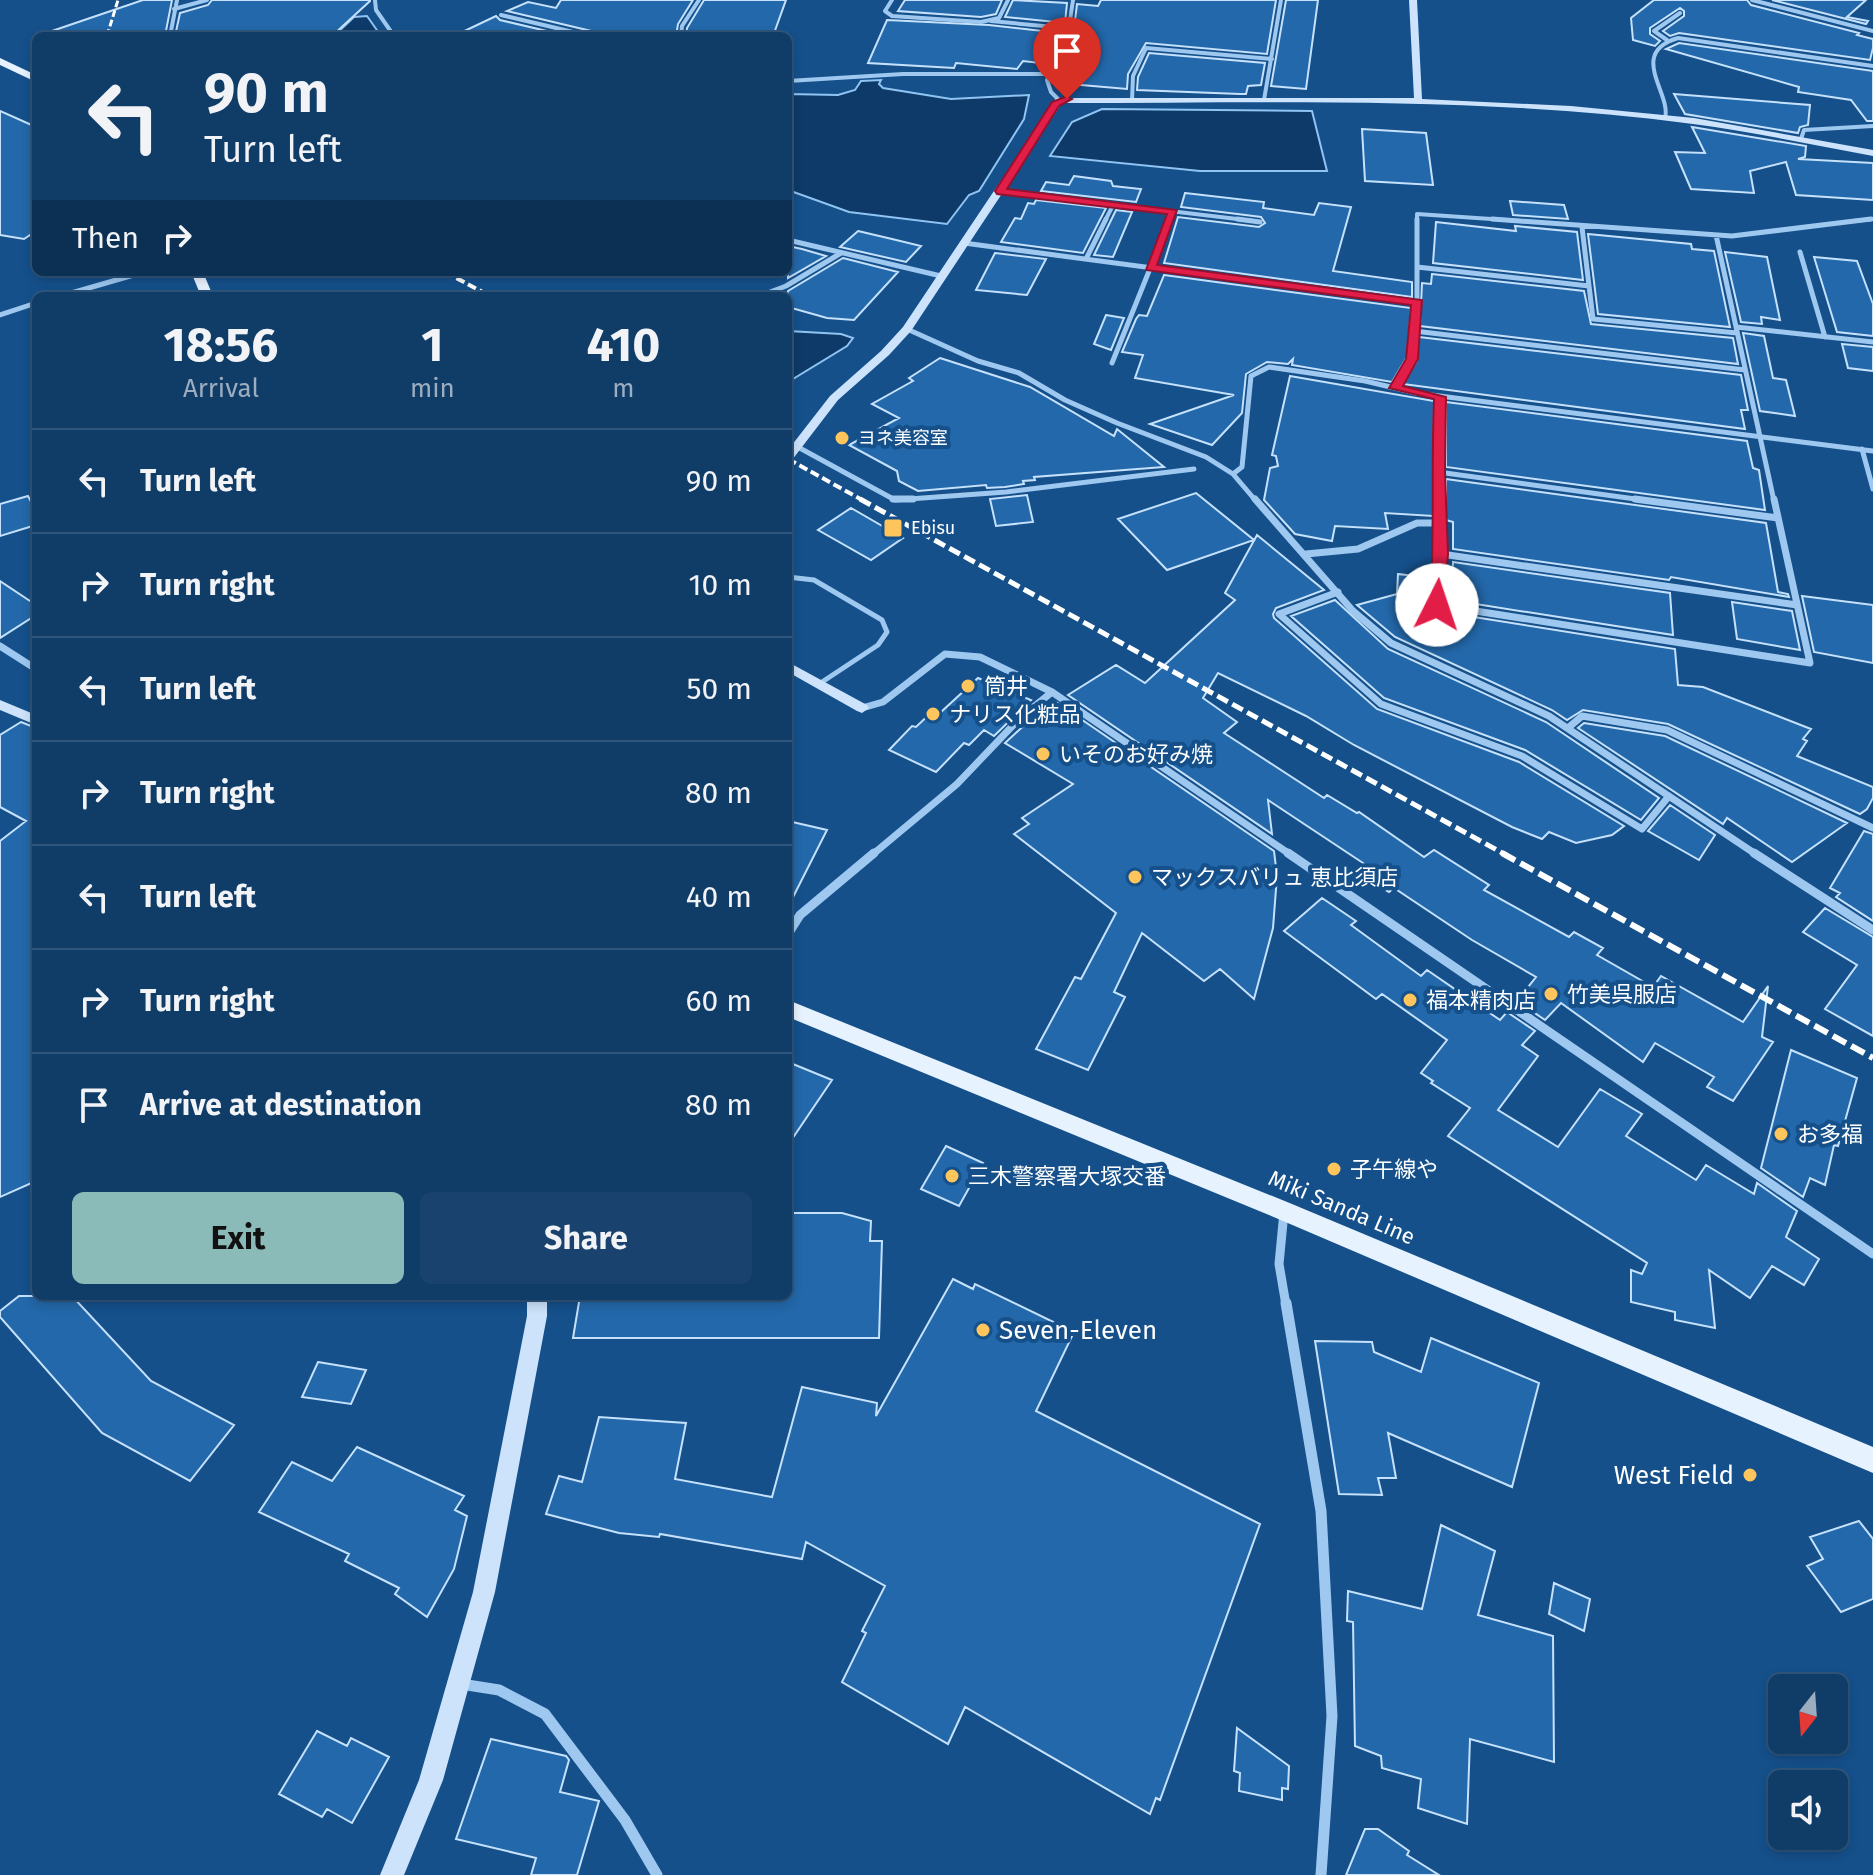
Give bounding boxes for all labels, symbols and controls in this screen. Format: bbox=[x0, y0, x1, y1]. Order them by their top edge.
pin bbox=[1033, 17, 1101, 99]
icon: arrive bbox=[1045, 29, 1089, 73]
text: 90 m bbox=[204, 60, 329, 127]
icon: left bbox=[72, 64, 176, 168]
text: Turn left bbox=[204, 128, 342, 172]
icon: right bbox=[155, 216, 199, 260]
text: Then bbox=[72, 220, 139, 256]
text: 18:56 bbox=[164, 316, 278, 374]
text: 1 bbox=[421, 316, 444, 374]
text: 410 bbox=[586, 316, 660, 374]
text: Arrival bbox=[183, 373, 259, 404]
text: min bbox=[410, 373, 455, 404]
text: m bbox=[612, 373, 635, 404]
place label: ヨネ美容室 bbox=[858, 427, 948, 449]
marker: ヨネ美容室 bbox=[833, 429, 851, 447]
icon: left bbox=[72, 459, 116, 503]
text: Turn left bbox=[140, 463, 256, 499]
text: 90 m bbox=[686, 463, 752, 499]
marker: Ebisu bbox=[882, 517, 904, 539]
place label: Ebisu bbox=[911, 517, 955, 539]
icon: right bbox=[72, 563, 116, 607]
position arrow bbox=[1395, 563, 1479, 647]
text: Turn right bbox=[140, 567, 275, 603]
text: 10 m bbox=[689, 567, 752, 603]
icon: left bbox=[72, 667, 116, 711]
text: Turn left bbox=[140, 671, 256, 707]
text: 50 m bbox=[687, 671, 752, 707]
place label: 筒井 bbox=[984, 673, 1028, 700]
marker: 筒井 bbox=[959, 677, 977, 695]
place label: ナリス化粧品 bbox=[949, 701, 1081, 728]
marker: ナリス化粧品 bbox=[924, 705, 942, 723]
place label: いそのお好み焼 bbox=[1059, 741, 1213, 768]
marker: いそのお好み焼 bbox=[1034, 745, 1052, 763]
icon: right bbox=[72, 771, 116, 815]
text: Turn right bbox=[140, 775, 275, 811]
text: 80 m bbox=[685, 775, 752, 811]
place label: マックスバリュ 恵比須店 bbox=[1151, 864, 1398, 891]
marker: マックスバリュ 恵比須店 bbox=[1126, 868, 1144, 886]
icon: left bbox=[72, 875, 116, 919]
text: Turn left bbox=[140, 879, 256, 915]
text: 40 m bbox=[686, 879, 752, 915]
icon: right bbox=[72, 979, 116, 1023]
place label: 竹美呉服店 bbox=[1567, 981, 1677, 1008]
text: Turn right bbox=[140, 983, 275, 1019]
text: 60 m bbox=[686, 983, 752, 1019]
marker: 竹美呉服店 bbox=[1542, 985, 1560, 1003]
place label: 福本精肉店 bbox=[1426, 987, 1536, 1014]
marker: 福本精肉店 bbox=[1401, 991, 1419, 1009]
icon: arrive bbox=[72, 1083, 116, 1127]
text: Arrive at destination bbox=[140, 1087, 422, 1123]
text: 80 m bbox=[685, 1087, 752, 1123]
place label: お多福 bbox=[1797, 1121, 1863, 1148]
marker: お多福 bbox=[1772, 1125, 1790, 1143]
place label: 子午線や bbox=[1350, 1156, 1438, 1183]
marker: 子午線や bbox=[1325, 1160, 1343, 1178]
place label: 三木警察署大塚交番 bbox=[968, 1163, 1166, 1190]
street label: Miki Sanda Line bbox=[1265, 1164, 1419, 1250]
marker: 三木警察署大塚交番 bbox=[943, 1167, 961, 1185]
button: Exit bbox=[72, 1192, 404, 1284]
button: Share bbox=[420, 1192, 752, 1284]
place label: Seven-Eleven bbox=[999, 1315, 1157, 1346]
marker: Seven-Eleven bbox=[974, 1321, 992, 1339]
place label: West Field bbox=[1614, 1460, 1734, 1491]
marker: West Field bbox=[1741, 1466, 1759, 1484]
north arrow bbox=[1768, 1674, 1848, 1754]
map controls bbox=[1768, 1674, 1848, 1850]
button: sound bbox=[1768, 1770, 1848, 1850]

